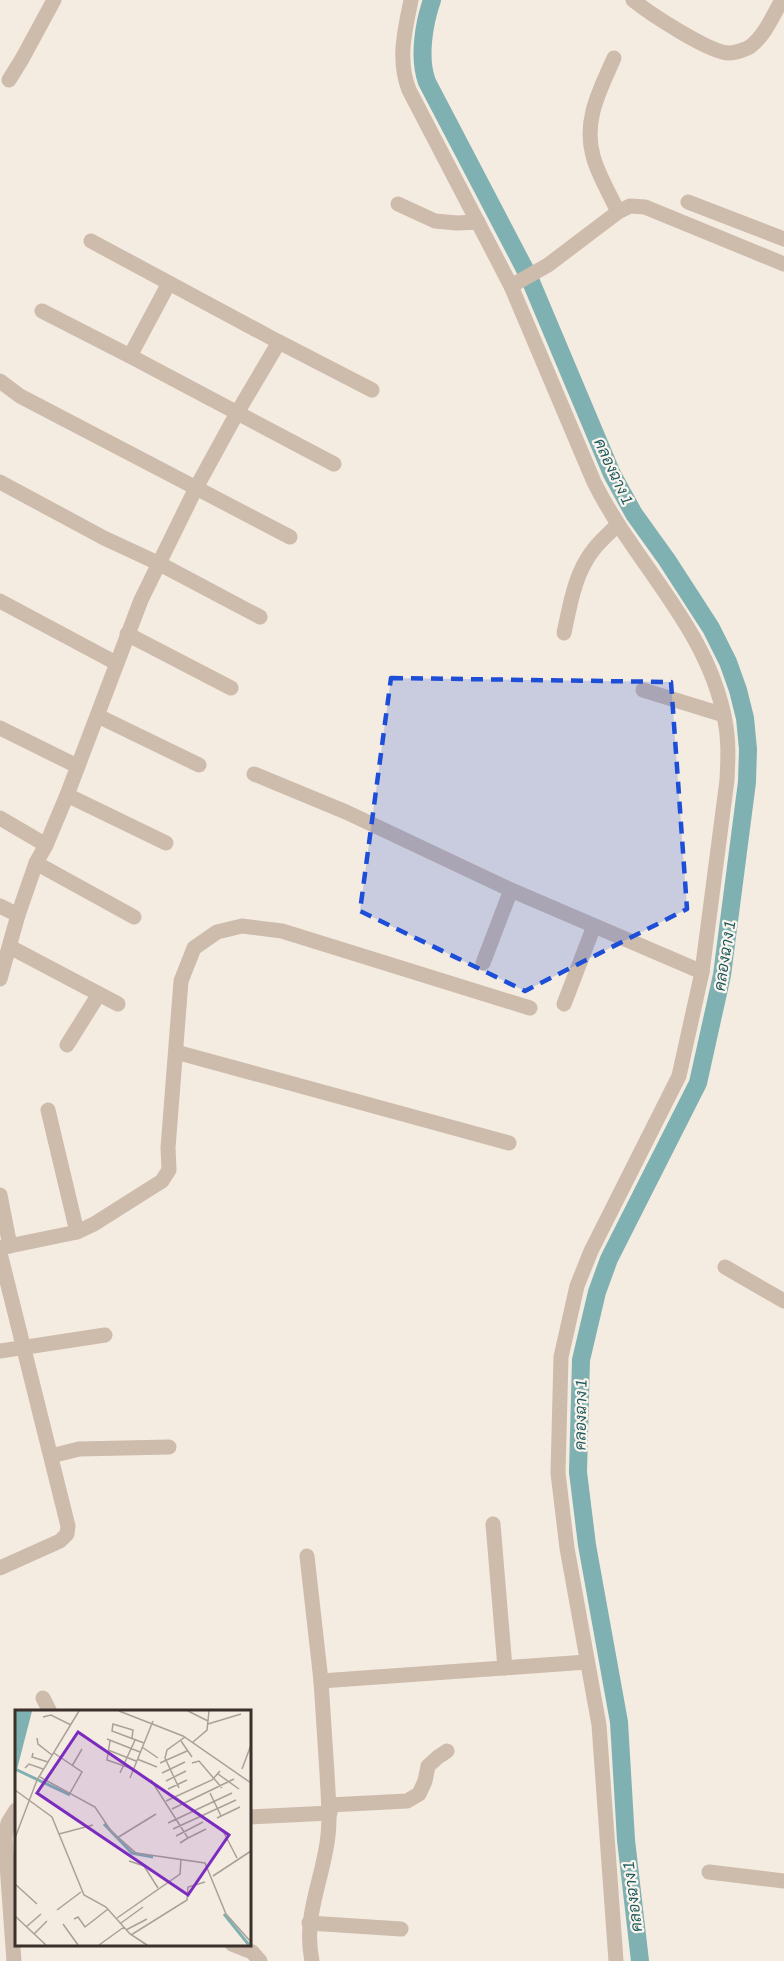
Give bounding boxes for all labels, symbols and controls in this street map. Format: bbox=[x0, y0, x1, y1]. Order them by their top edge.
water label: คลองฉาง 1 bbox=[589, 434, 639, 508]
water label: คลองฉาง 1 bbox=[708, 919, 740, 993]
water label: คลองฉาง 1 bbox=[568, 1379, 592, 1451]
inset map bbox=[15, 1710, 250, 1946]
water label: คลองฉาง 1 bbox=[617, 1861, 647, 1933]

